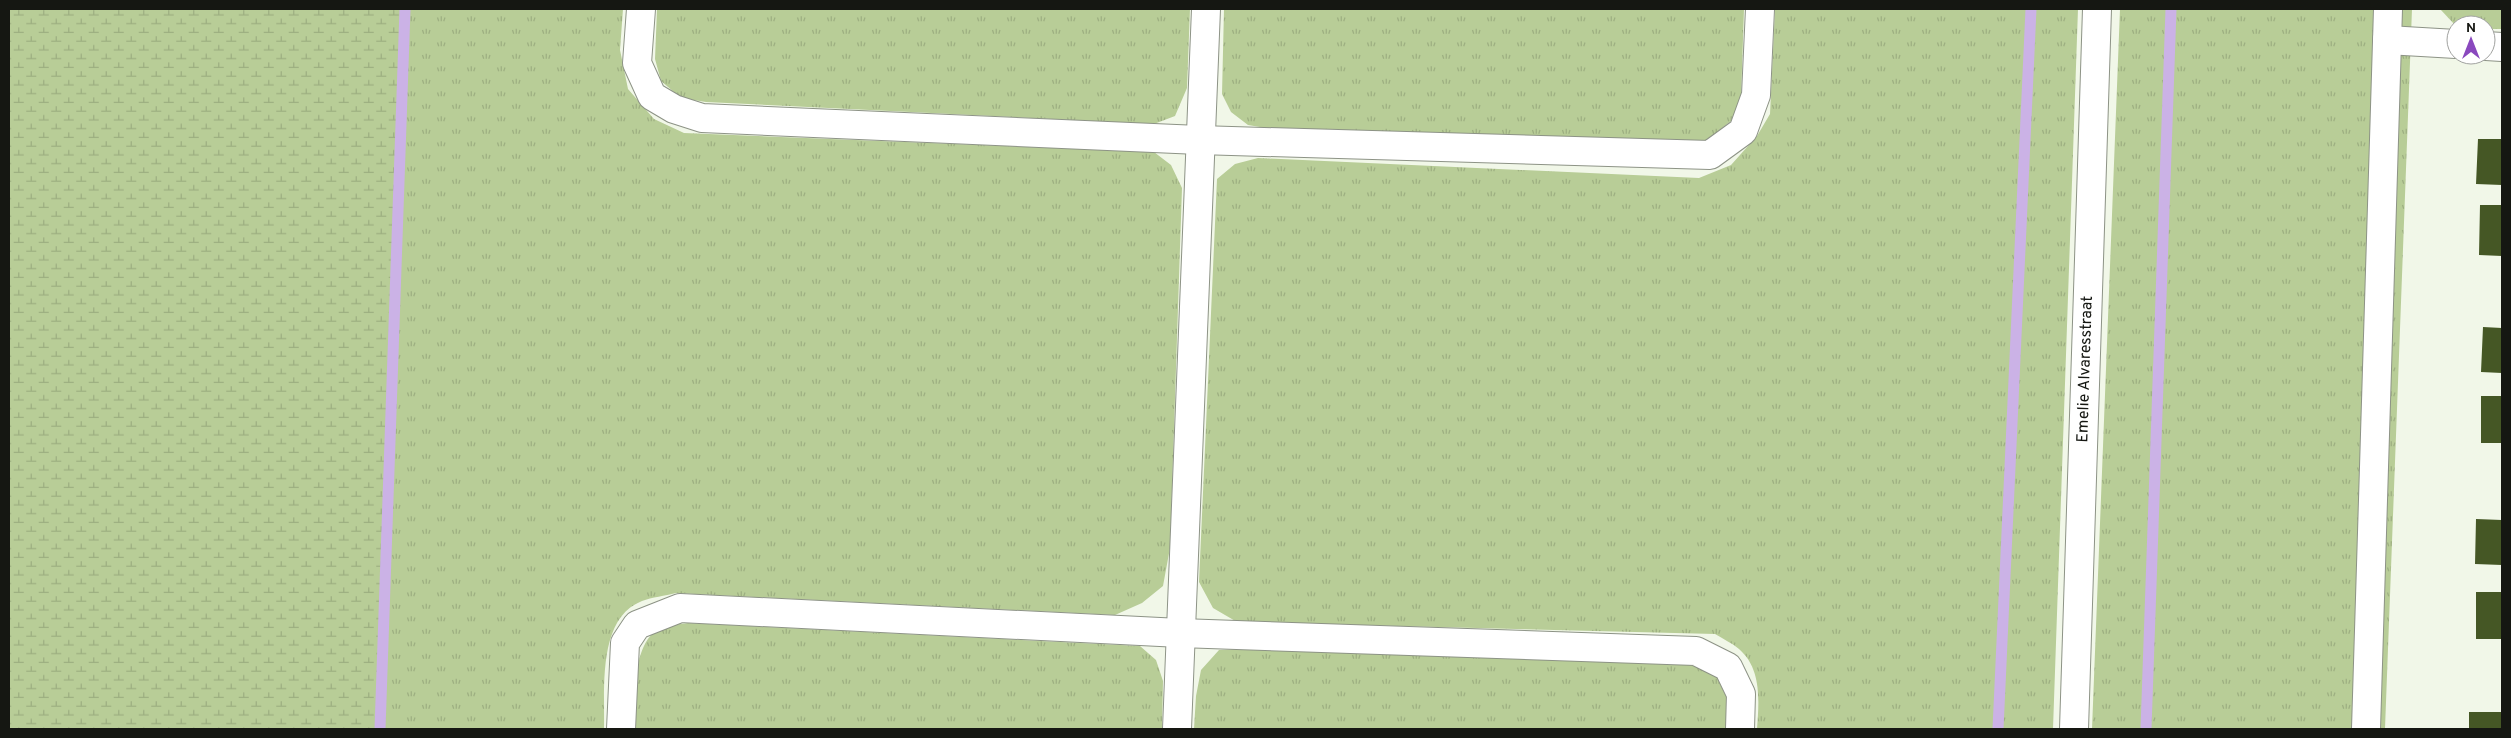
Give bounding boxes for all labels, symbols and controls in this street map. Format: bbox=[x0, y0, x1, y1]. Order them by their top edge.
north arrow bbox=[2446, 15, 2496, 65]
text: N bbox=[2466, 20, 2476, 37]
street label: Emelie Alvaresstraat bbox=[2073, 296, 2098, 443]

